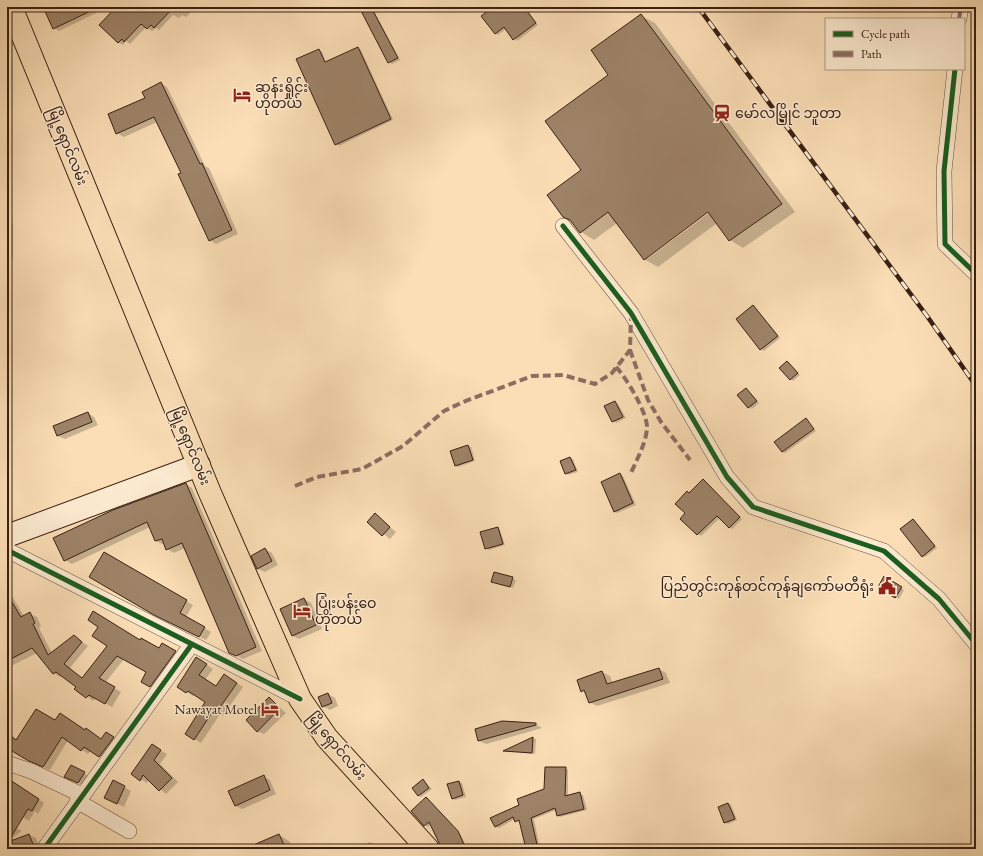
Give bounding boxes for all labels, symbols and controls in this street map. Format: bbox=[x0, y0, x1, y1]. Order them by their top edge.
legend bbox=[825, 18, 965, 70]
text: Cycle path bbox=[861, 26, 910, 42]
text: Path bbox=[861, 46, 882, 62]
place label: ဆန်းရှိုင်း ဟိုတယ် bbox=[255, 77, 308, 115]
hotel icon: ဆန်းရှိုင်း ဟိုတယ် bbox=[232, 85, 252, 105]
station icon: မော်လမြိုင် ဘူတာ bbox=[712, 103, 732, 123]
place label: မော်လမြိုင် ဘူတာ bbox=[735, 103, 841, 125]
street label: မြို့ရှောင်လမ်း bbox=[41, 104, 93, 189]
street label: မြို့ရှောင်လမ်း bbox=[164, 404, 216, 489]
place label: ပြည်တွင်းကုန်တင်ကုန်ချကော်မတီရုံး bbox=[660, 576, 874, 598]
public building icon: ပြည်တွင်းကုန်တင်ကုန်ချကော်မတီရုံး bbox=[877, 576, 897, 596]
place label: ပြုံးပန်းဝေ ဟိုတယ် bbox=[315, 593, 377, 631]
hotel icon: ပြုံးပန်းဝေ ဟိုတယ် bbox=[292, 601, 312, 621]
hotel icon: Nawayat Motel bbox=[260, 699, 280, 719]
place label: Nawayat Motel bbox=[175, 700, 258, 718]
street label: မြို့ရှောင်လမ်း bbox=[301, 708, 371, 785]

